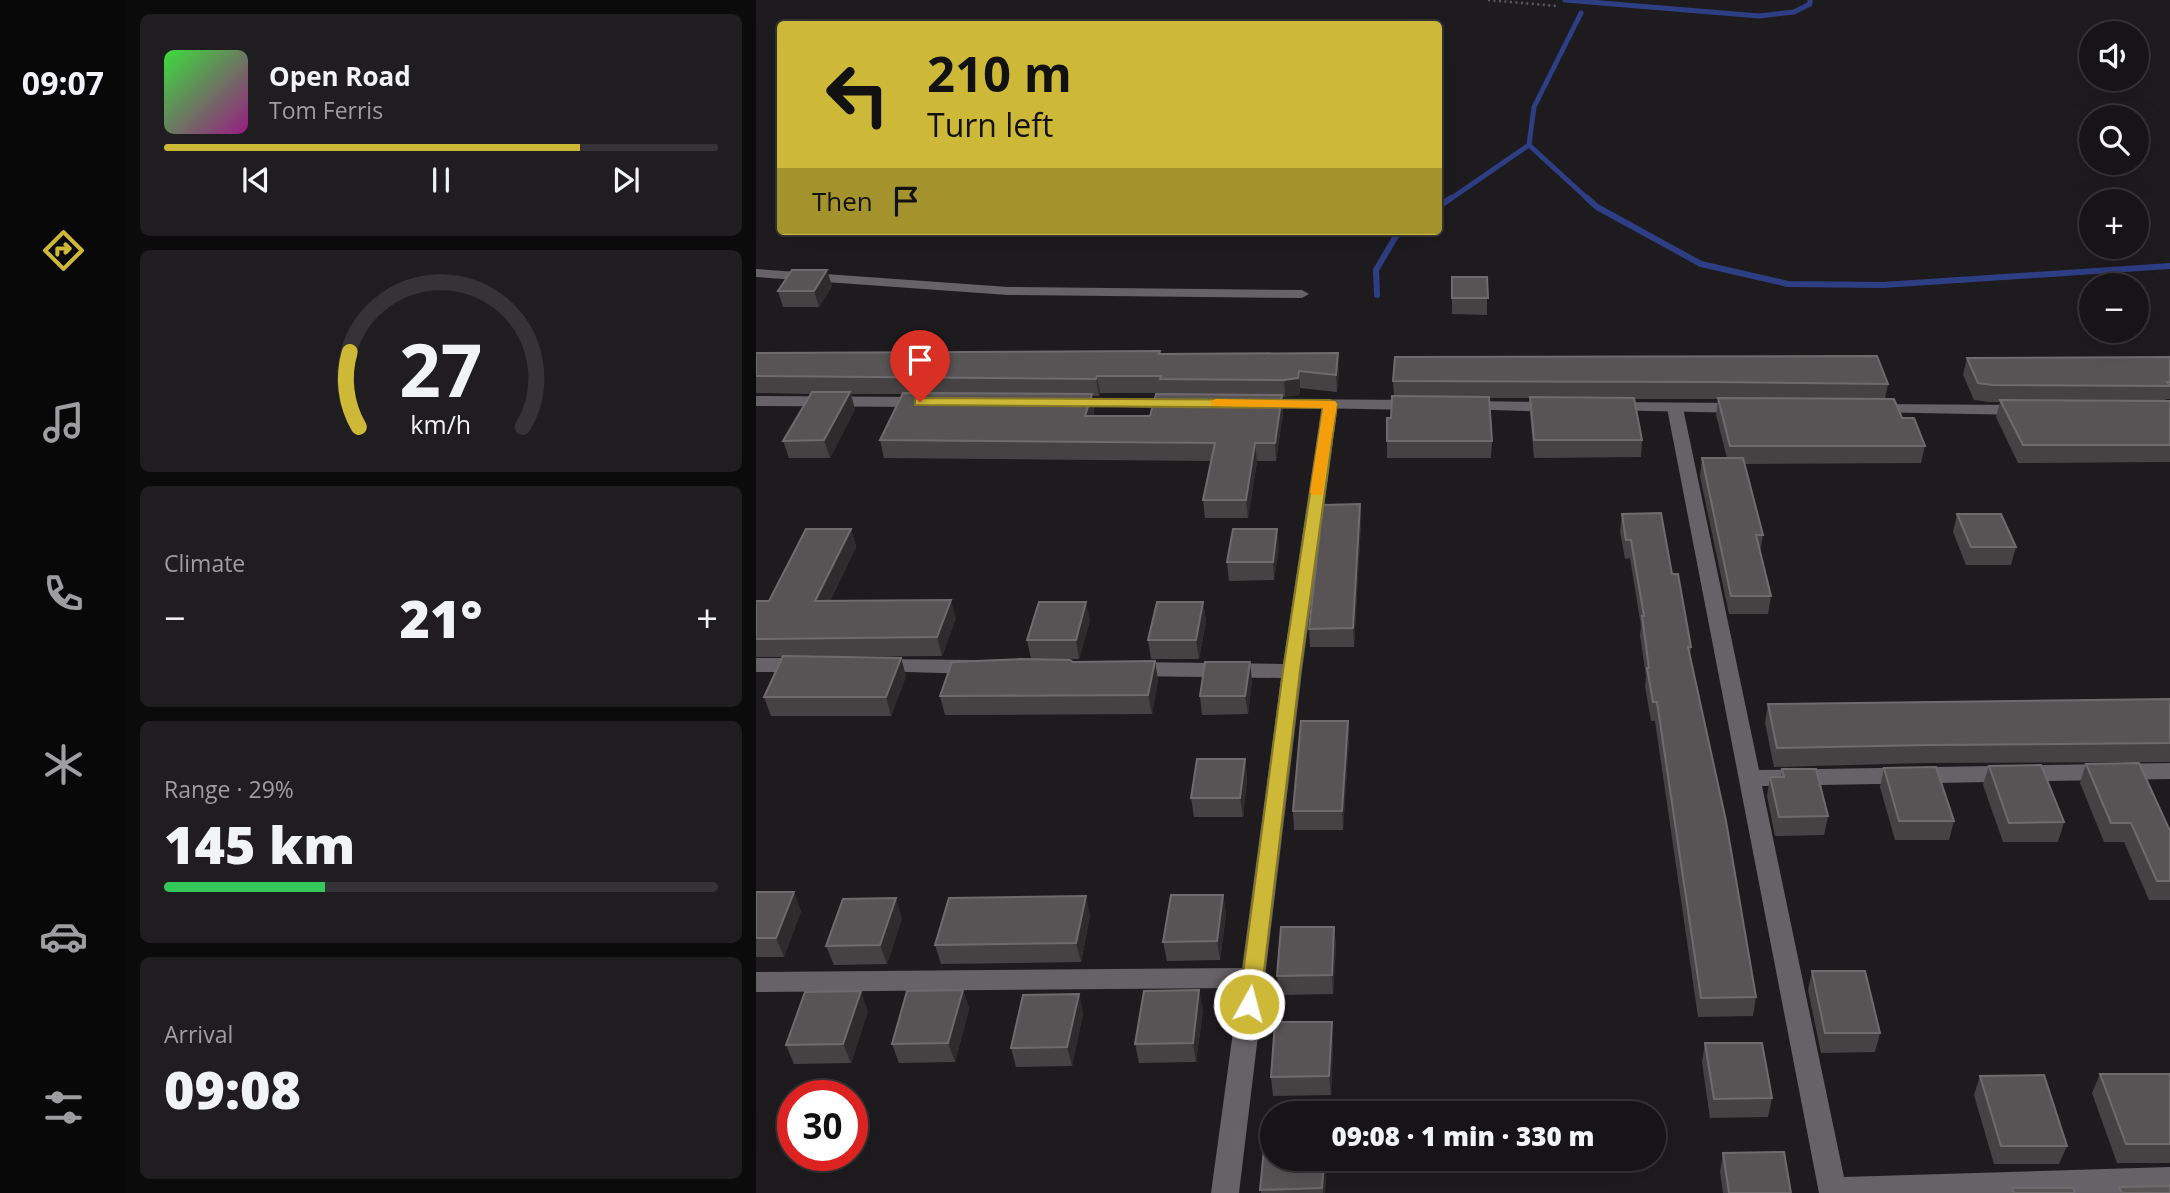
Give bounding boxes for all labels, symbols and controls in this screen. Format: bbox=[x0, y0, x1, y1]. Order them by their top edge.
map controls bbox=[2079, 21, 2149, 343]
button: sound bbox=[2079, 21, 2149, 91]
text: 210 m bbox=[927, 40, 1072, 106]
icon: left bbox=[812, 49, 903, 140]
text: Open Road bbox=[269, 58, 411, 94]
text: 09:07 bbox=[22, 61, 104, 104]
text: Tom Ferris bbox=[269, 94, 383, 126]
text: Turn left bbox=[927, 103, 1053, 146]
button: search bbox=[2079, 105, 2149, 175]
icon: previous bbox=[237, 161, 275, 199]
icon: pause bbox=[422, 161, 460, 199]
icon: next bbox=[607, 161, 645, 199]
icon: arrive bbox=[887, 182, 925, 220]
text: Then bbox=[812, 183, 873, 219]
button: + bbox=[2079, 189, 2149, 259]
icon: directions bbox=[39, 226, 88, 275]
button: − bbox=[2079, 273, 2149, 343]
text: 27 bbox=[399, 319, 483, 418]
pin bbox=[890, 330, 950, 402]
icon: arrive bbox=[901, 341, 939, 379]
icon: music bbox=[39, 398, 88, 447]
text: km/h bbox=[411, 406, 471, 440]
text: Climate bbox=[164, 547, 245, 579]
icon: phone bbox=[39, 569, 88, 618]
text: 21° bbox=[400, 582, 482, 653]
text: − bbox=[164, 591, 186, 643]
text: + bbox=[696, 591, 718, 643]
icon: climate bbox=[39, 740, 88, 789]
text: Range · 29% bbox=[164, 773, 294, 805]
text: 145 km bbox=[164, 808, 355, 879]
icon: car bbox=[39, 912, 88, 961]
position arrow bbox=[1212, 967, 1286, 1041]
text: Arrival bbox=[164, 1018, 233, 1050]
text: 09:08 bbox=[164, 1053, 301, 1124]
speed limit sign: 30 bbox=[777, 1080, 868, 1171]
icon: filters bbox=[39, 1083, 88, 1132]
text: 09:08 · 1 min · 330 m bbox=[1332, 1118, 1594, 1154]

